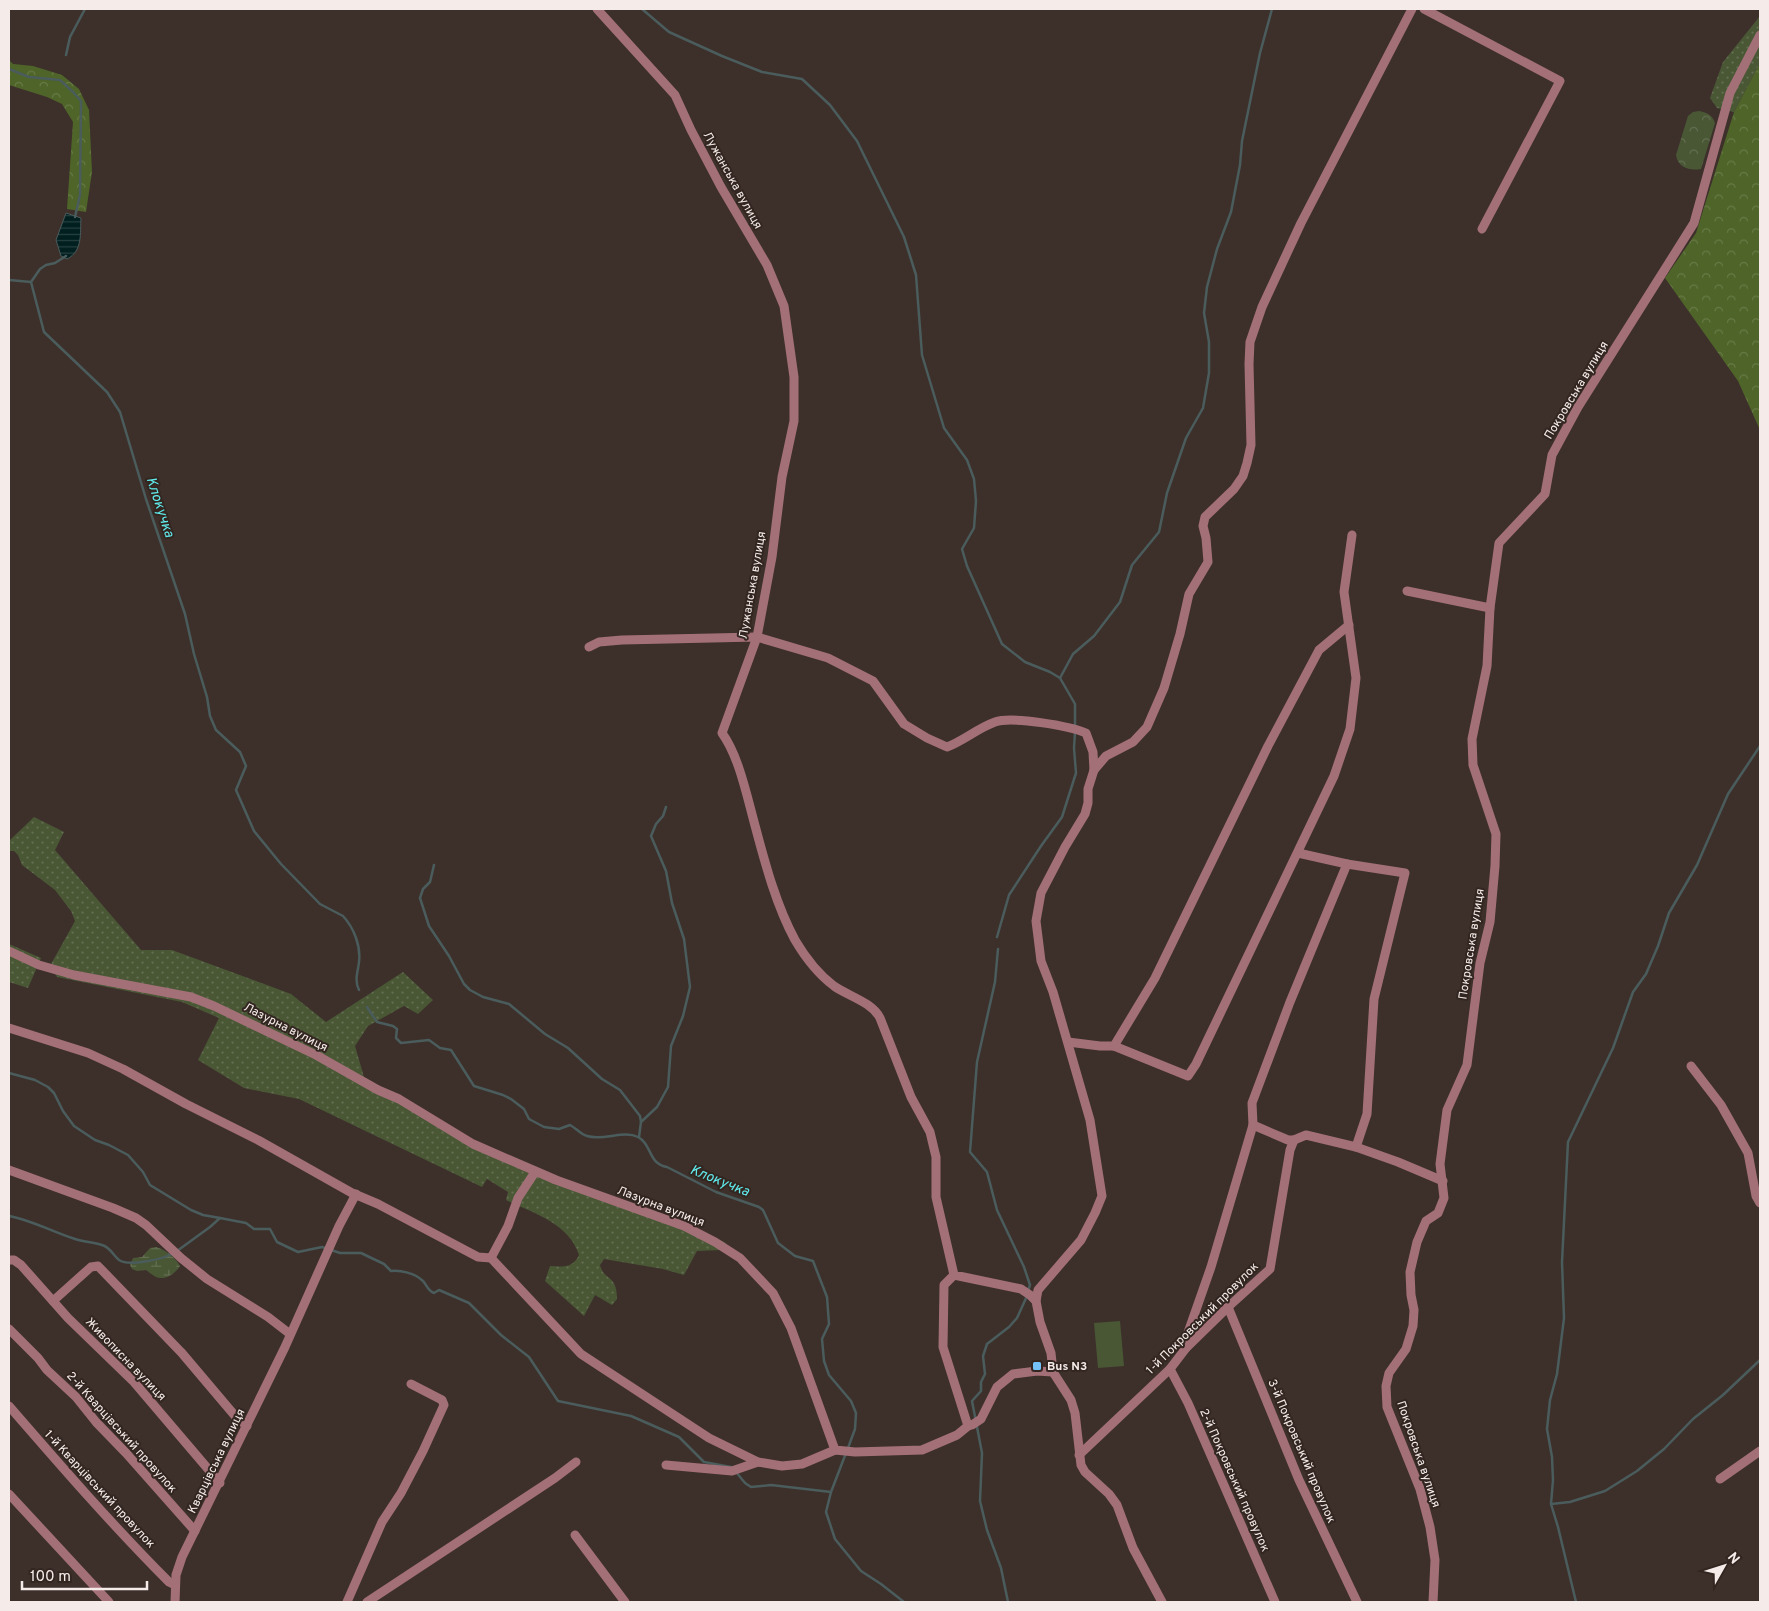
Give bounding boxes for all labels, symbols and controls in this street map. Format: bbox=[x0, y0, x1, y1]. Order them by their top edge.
street label: Лужанська вулиця bbox=[699, 129, 766, 232]
street label: Покровська вулиця bbox=[1541, 338, 1613, 443]
water label: Клокучка bbox=[142, 475, 178, 541]
street label: Лужанська вулиця bbox=[736, 530, 770, 640]
street label: Покровська вулиця bbox=[1455, 888, 1489, 1001]
street label: Лазурна вулиця bbox=[241, 1000, 330, 1056]
water label: Клокучка bbox=[687, 1162, 752, 1201]
street label: Лазурна вулиця bbox=[615, 1183, 707, 1231]
street label: 1-й Покровський провулок bbox=[1143, 1259, 1262, 1378]
street label: Живописна вулиця bbox=[81, 1315, 169, 1405]
place label: Bus N3 bbox=[1047, 1359, 1087, 1375]
marker: Bus N3 bbox=[1031, 1360, 1043, 1372]
street label: 2-й Кварцівський провулок bbox=[62, 1369, 180, 1497]
street label: 3-й Покровський провулок bbox=[1263, 1377, 1339, 1526]
street label: Покровська вулиця bbox=[1392, 1399, 1444, 1510]
street label: Кварцівська вулиця bbox=[185, 1406, 249, 1517]
street label: 2-й Покровський провулок bbox=[1195, 1406, 1273, 1555]
street label: 1-й Кварцівський провулок bbox=[40, 1427, 158, 1552]
north arrow bbox=[1699, 1541, 1749, 1591]
text: N bbox=[1723, 1550, 1743, 1568]
scale bar bbox=[22, 1558, 148, 1590]
text: 100 m bbox=[30, 1568, 71, 1587]

